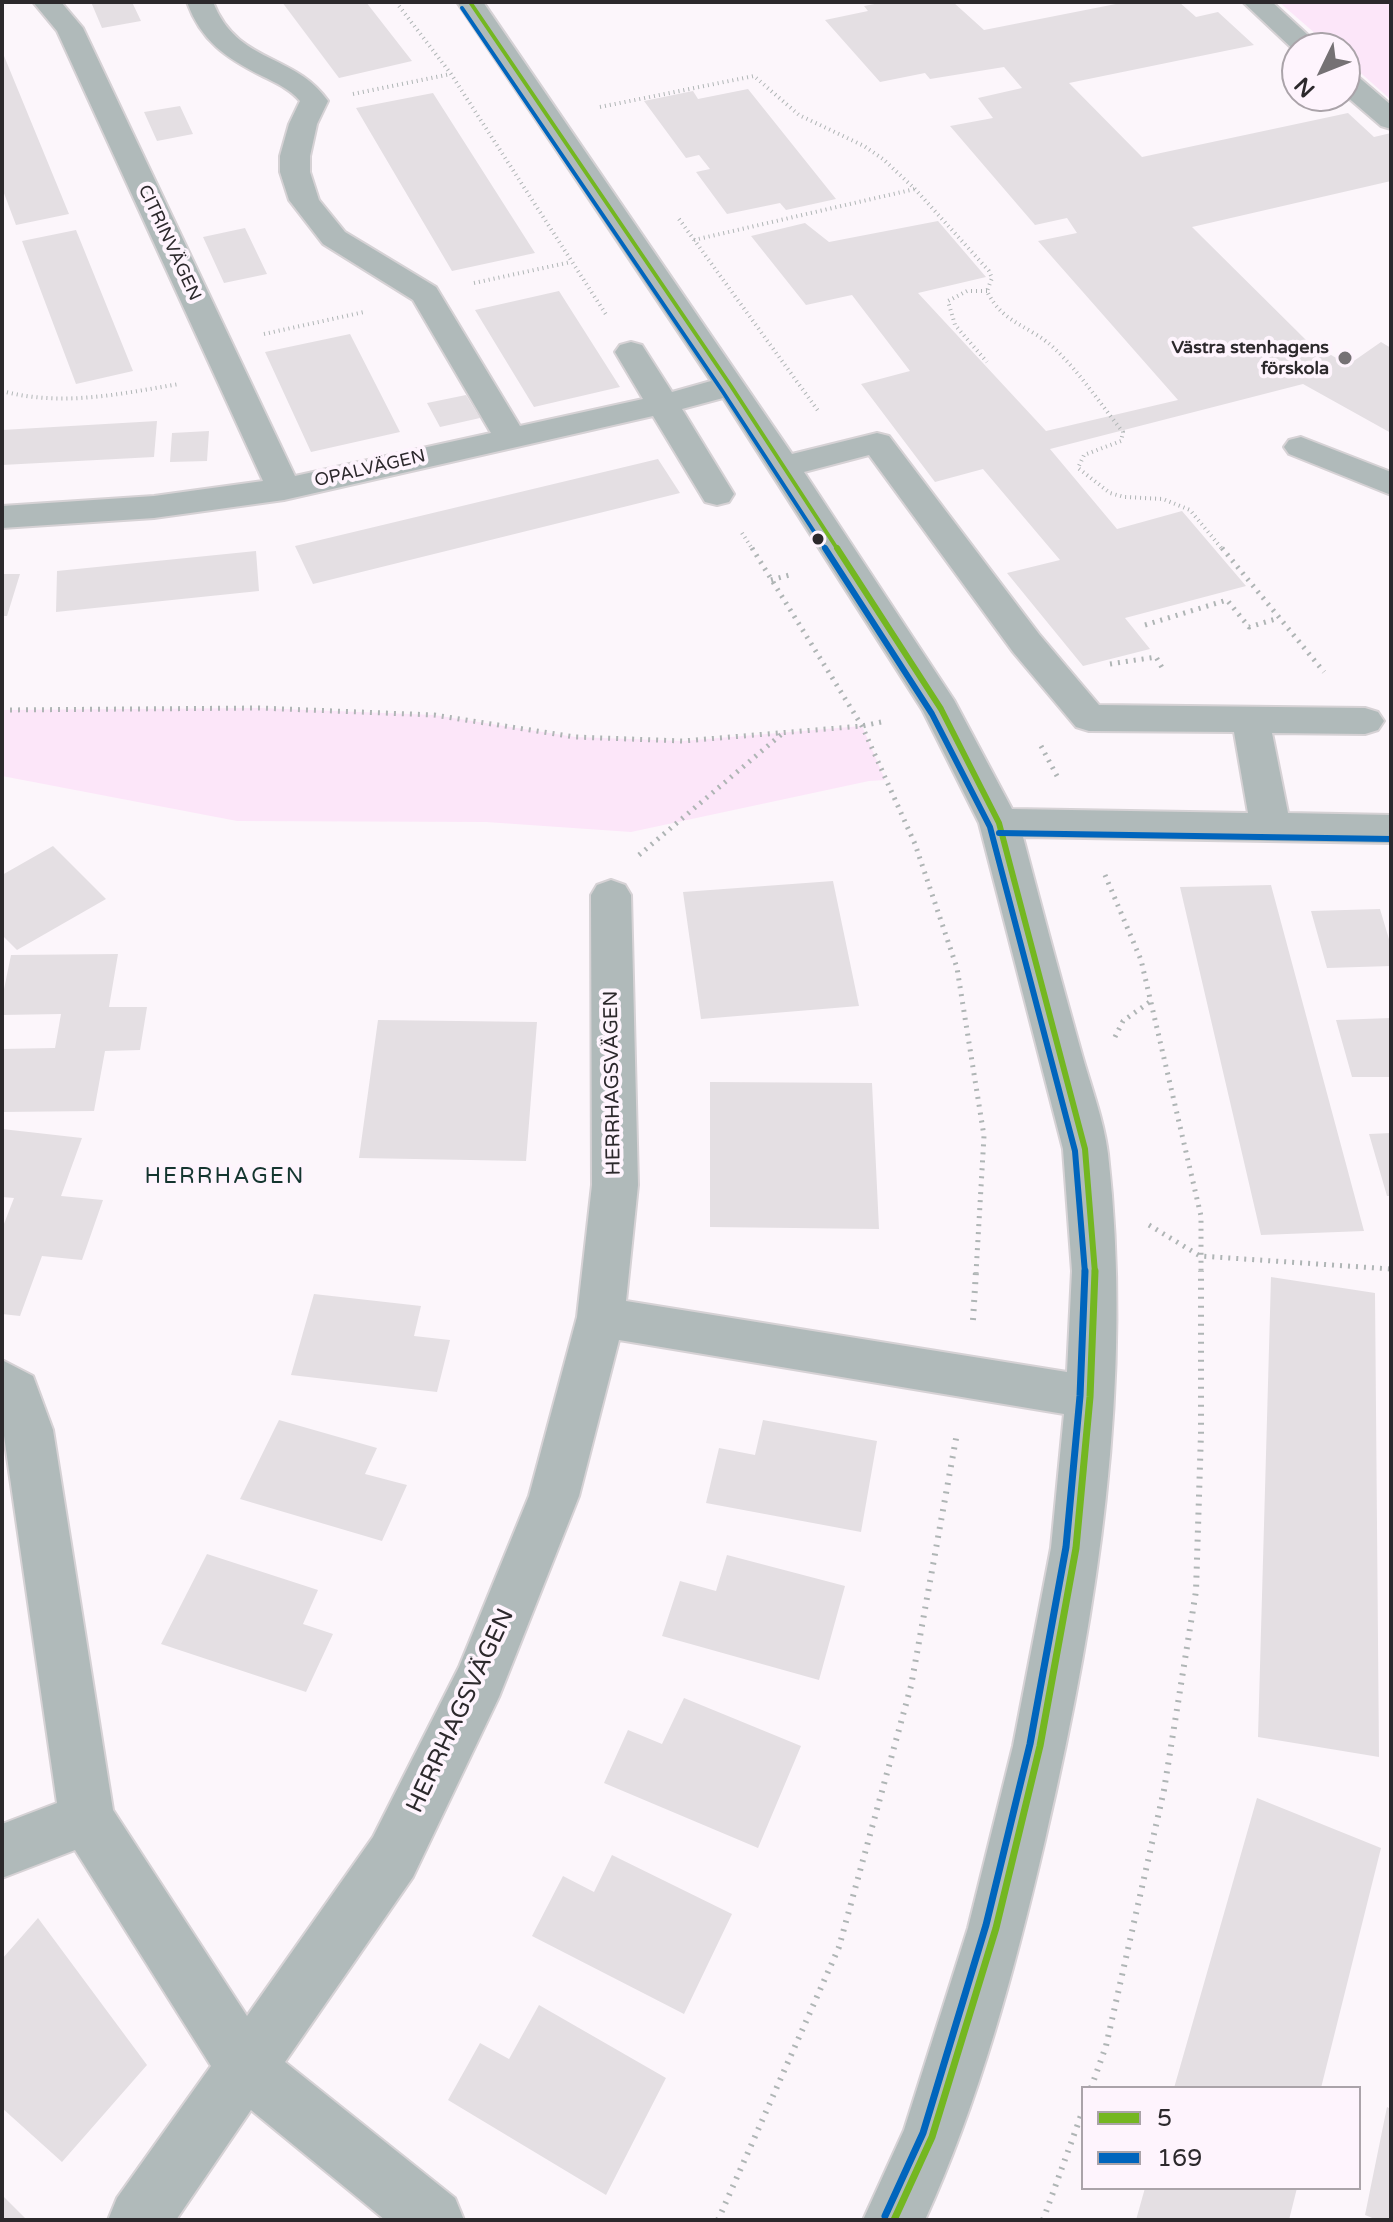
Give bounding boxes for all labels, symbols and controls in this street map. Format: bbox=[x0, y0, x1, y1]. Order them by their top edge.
north arrow bbox=[1281, 32, 1361, 112]
text: N bbox=[1289, 72, 1320, 102]
street label: CITRINVÄGEN bbox=[133, 182, 205, 304]
place label: Västra stenhagens förskola bbox=[1172, 337, 1329, 380]
marker: Västra stenhagens förskola bbox=[1336, 349, 1354, 367]
street label: OPALVÄGEN bbox=[312, 446, 428, 492]
unlabelled marker bbox=[810, 531, 826, 547]
street label: HERRHAGSVÄGEN bbox=[599, 990, 627, 1176]
district label: HERRHAGEN bbox=[144, 1164, 306, 1190]
street label: HERRHAGSVÄGEN bbox=[401, 1604, 521, 1818]
legend bbox=[1081, 2086, 1361, 2190]
text: 5 bbox=[1157, 2104, 1172, 2133]
text: 169 bbox=[1157, 2144, 1202, 2173]

